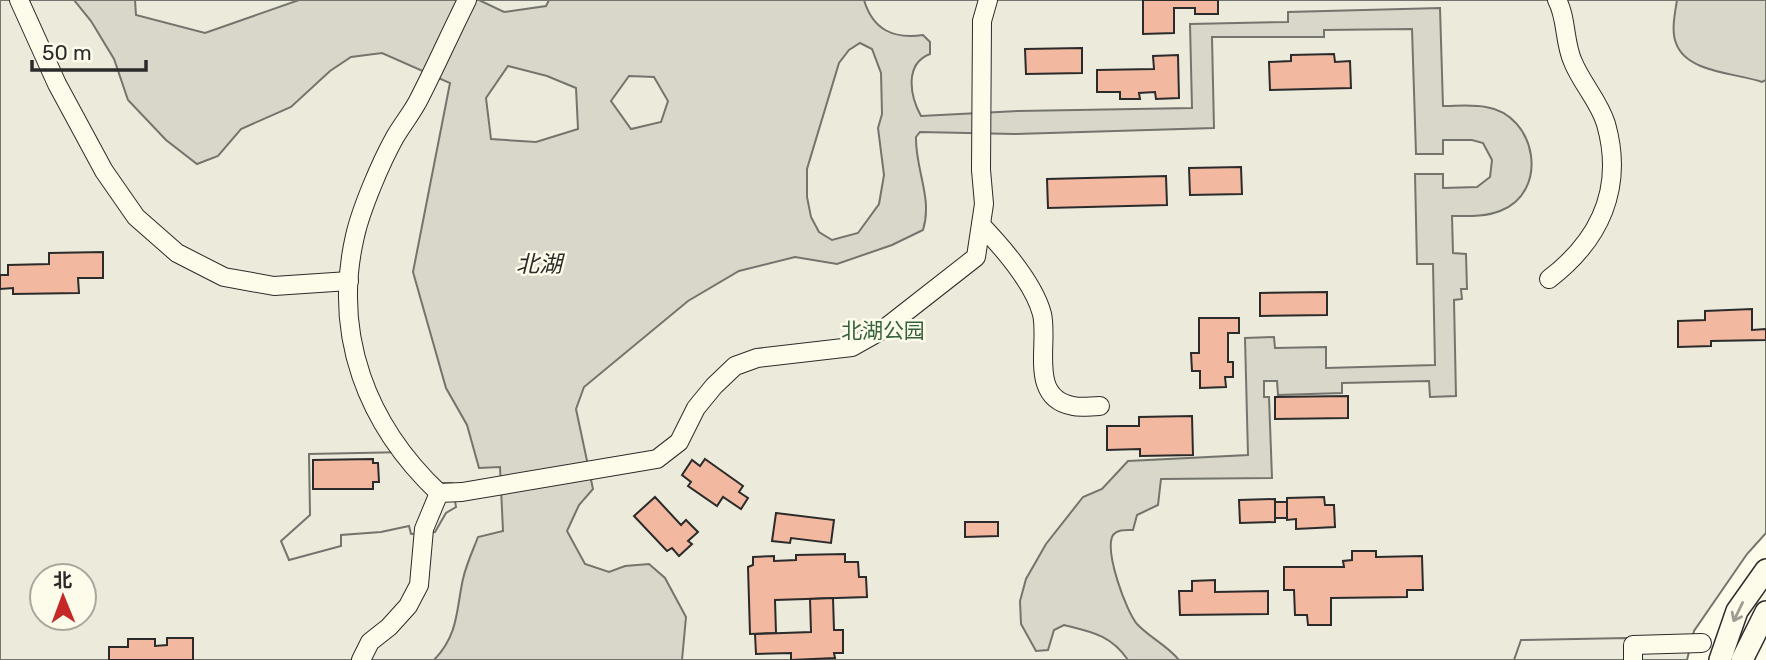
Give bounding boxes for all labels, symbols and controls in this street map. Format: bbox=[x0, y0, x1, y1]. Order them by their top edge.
scale bar bbox=[32, 28, 145, 72]
text: 50 m bbox=[42, 40, 92, 65]
water label: 北湖 bbox=[516, 250, 565, 278]
park label: 北湖公园 bbox=[841, 318, 925, 343]
north arrow bbox=[28, 562, 98, 632]
text: 北 bbox=[53, 569, 72, 592]
one-way arrow bbox=[1730, 601, 1744, 622]

